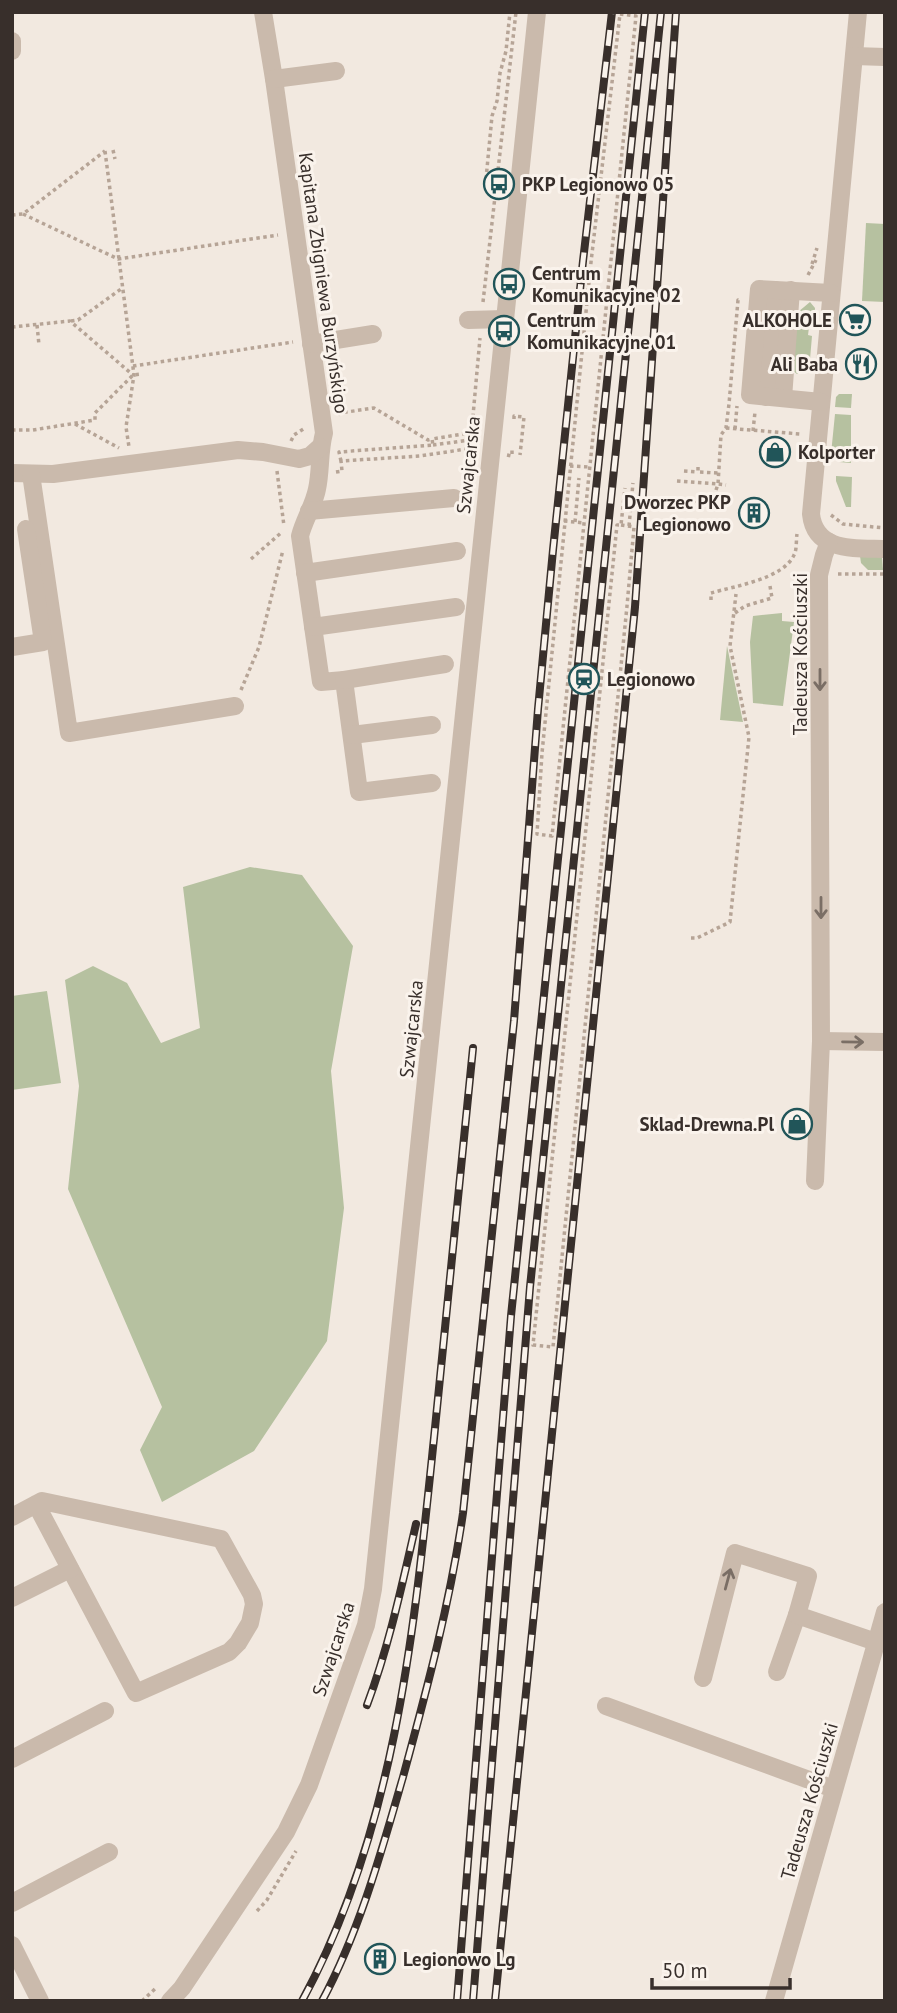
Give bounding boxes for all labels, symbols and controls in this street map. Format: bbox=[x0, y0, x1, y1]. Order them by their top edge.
street label: Kapitana Zbigniewa Burzyńskigo bbox=[294, 151, 354, 415]
bus stop icon: PKP Legionowo 05 bbox=[482, 167, 516, 201]
place label: PKP Legionowo 05 bbox=[522, 172, 674, 196]
place label: Centrum Komunikacyjne 02 bbox=[532, 261, 681, 307]
bus stop icon: Centrum Komunikacyjne 02 bbox=[492, 267, 526, 301]
supermarket icon: ALKOHOLE bbox=[838, 303, 872, 337]
place label: Centrum Komunikacyjne 01 bbox=[527, 308, 676, 354]
place label: ALKOHOLE bbox=[742, 308, 832, 332]
bus stop icon: Centrum Komunikacyjne 01 bbox=[487, 314, 521, 348]
restaurant icon: Ali Baba bbox=[844, 347, 878, 381]
place label: Ali Baba bbox=[771, 352, 838, 376]
street label: Szwajcarska bbox=[451, 415, 485, 515]
shop icon: Kolporter bbox=[758, 435, 792, 469]
place label: Kolporter bbox=[798, 440, 876, 464]
place label: Dworzec PKP Legionowo bbox=[624, 490, 731, 536]
building icon: Dworzec PKP Legionowo bbox=[737, 496, 771, 530]
street label: Tadeusza Kościuszki bbox=[788, 573, 812, 735]
station icon: Legionowo bbox=[567, 662, 601, 696]
place label: Legionowo bbox=[607, 667, 695, 691]
one-way arrow bbox=[813, 668, 827, 691]
one-way arrow bbox=[814, 896, 828, 919]
street label: Szwajcarska bbox=[394, 979, 428, 1079]
one-way arrow bbox=[841, 1035, 864, 1048]
shop icon: Sklad-Drewna.Pl bbox=[780, 1107, 814, 1141]
place label: Sklad-Drewna.Pl bbox=[639, 1112, 774, 1136]
one-way arrow bbox=[722, 1568, 735, 1591]
street label: Szwajcarska bbox=[306, 1599, 360, 1699]
street label: Tadeusza Kościuszki bbox=[775, 1720, 843, 1882]
building icon: Legionowo Lg bbox=[363, 1942, 397, 1976]
scale bar bbox=[652, 1946, 790, 1990]
place label: Legionowo Lg bbox=[403, 1947, 515, 1971]
text: 50 m bbox=[662, 1957, 708, 1984]

